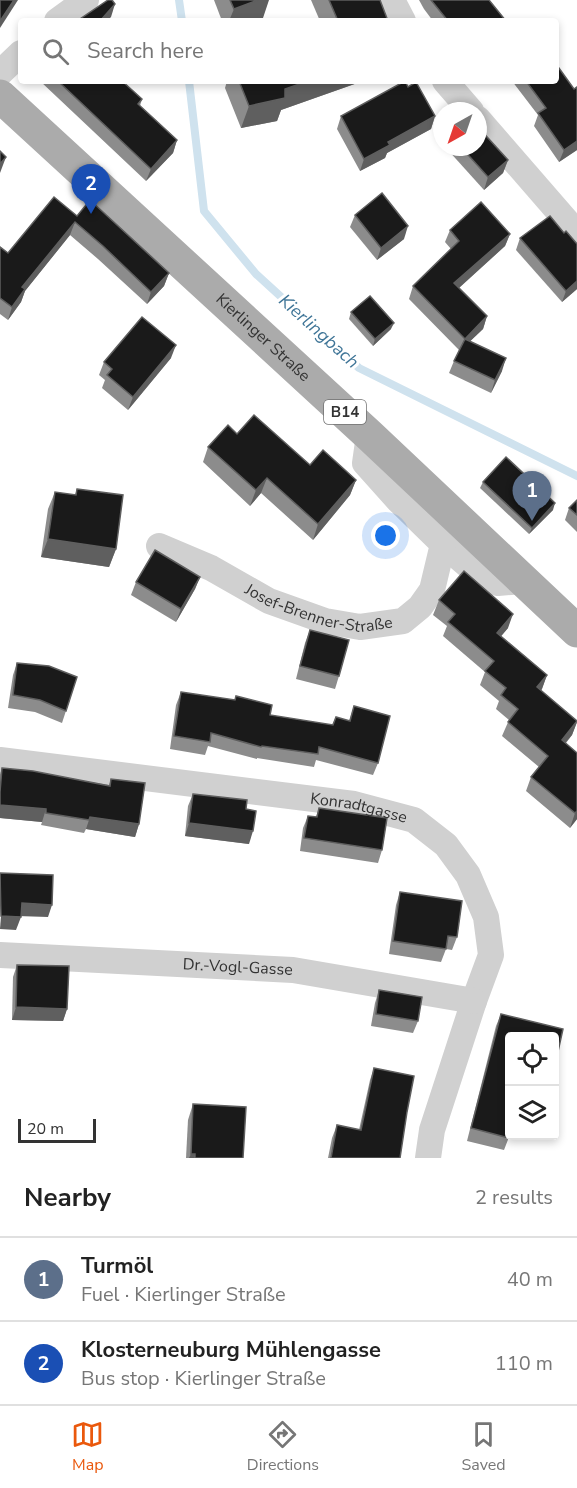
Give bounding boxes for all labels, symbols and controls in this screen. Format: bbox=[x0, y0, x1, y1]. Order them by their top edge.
search box bbox=[18, 18, 559, 84]
icon: search bbox=[39, 35, 72, 68]
text: Search here bbox=[87, 36, 204, 66]
north arrow bbox=[433, 102, 487, 156]
pin: 2 bbox=[72, 164, 110, 214]
street label: Kierlinger Straße bbox=[211, 288, 315, 387]
water label: Kierlingbach bbox=[274, 289, 364, 373]
road number: B14 bbox=[324, 400, 366, 424]
pin: 1 bbox=[512, 472, 552, 521]
your location bbox=[371, 521, 400, 550]
street label: Josef-Brenner-Straße bbox=[240, 578, 394, 638]
street label: Konradtgasse bbox=[309, 788, 410, 829]
street label: Dr.-Vogl-Gasse bbox=[182, 953, 293, 981]
map controls bbox=[505, 1032, 559, 1140]
button: locate bbox=[505, 1032, 559, 1086]
button: layers bbox=[505, 1086, 559, 1140]
scale bar bbox=[18, 1116, 96, 1144]
text: 20 m bbox=[27, 1118, 64, 1140]
text: Nearby bbox=[24, 1180, 111, 1215]
text: 2 results bbox=[475, 1184, 553, 1211]
text: Turmöl bbox=[81, 1251, 153, 1281]
text: 1 bbox=[38, 1266, 50, 1293]
text: 40 m bbox=[507, 1266, 553, 1293]
text: Fuel · Kierlinger Straße bbox=[81, 1281, 286, 1308]
text: Klosterneuburg Mühlengasse bbox=[81, 1335, 381, 1365]
text: 2 bbox=[38, 1350, 50, 1377]
text: 110 m bbox=[495, 1350, 553, 1377]
text: Bus stop · Kierlinger Straße bbox=[81, 1365, 326, 1392]
tab: Map bbox=[71, 1418, 104, 1476]
tab: Directions bbox=[247, 1418, 319, 1476]
tab: Saved bbox=[462, 1418, 506, 1476]

